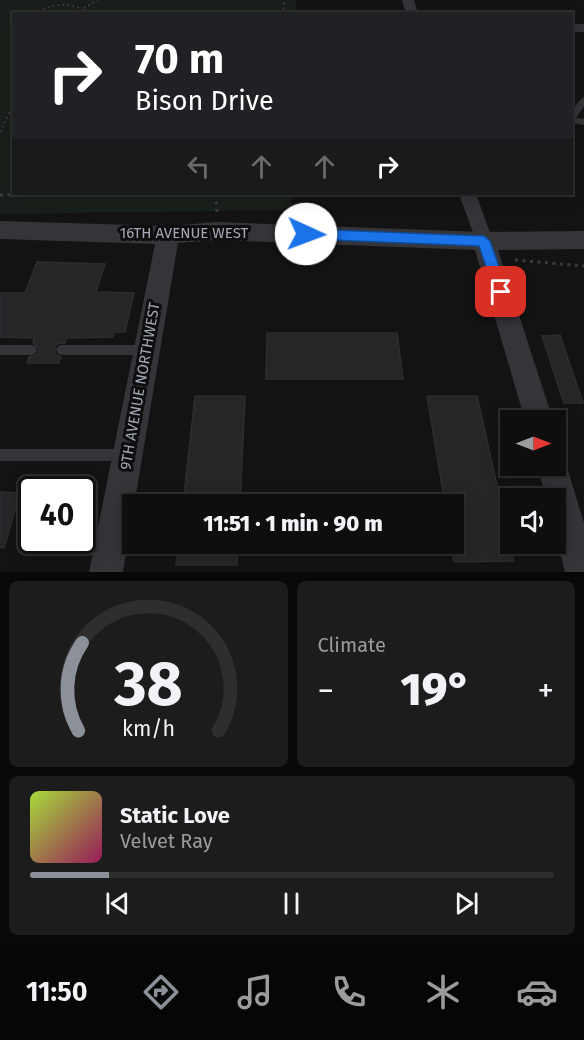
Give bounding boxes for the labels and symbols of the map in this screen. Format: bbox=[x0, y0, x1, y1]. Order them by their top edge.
position arrow bbox=[274, 202, 338, 266]
street label: 16TH AVENUE WEST bbox=[120, 224, 248, 242]
pin bbox=[475, 266, 526, 317]
street label: 9TH AVENUE NORTHWEST bbox=[116, 301, 164, 471]
north arrow bbox=[500, 410, 566, 476]
speed limit sign: 40 bbox=[18, 476, 96, 554]

